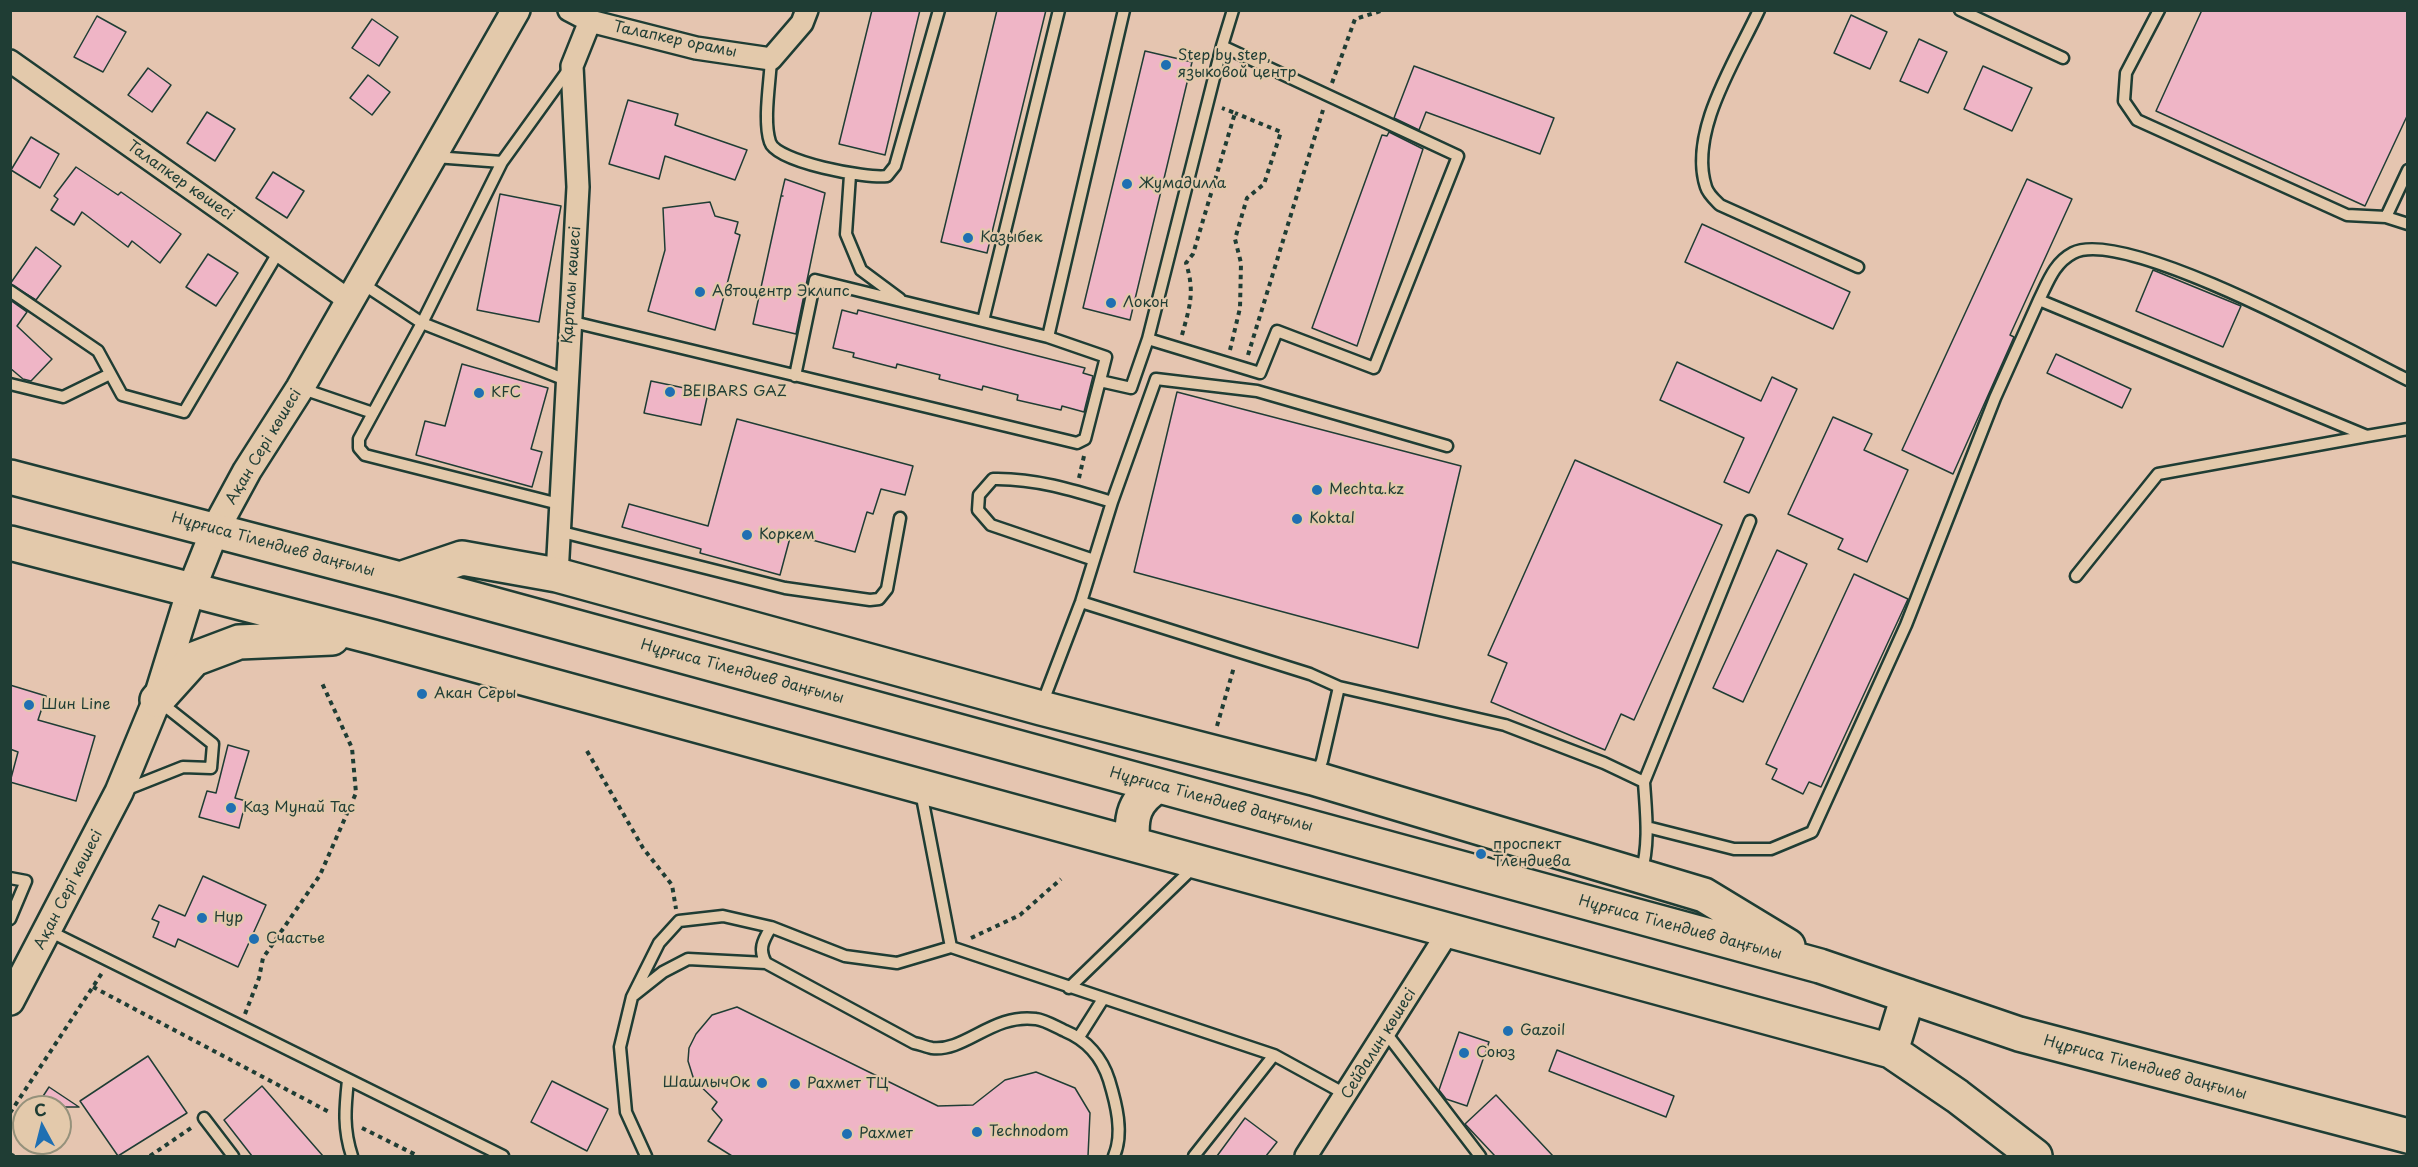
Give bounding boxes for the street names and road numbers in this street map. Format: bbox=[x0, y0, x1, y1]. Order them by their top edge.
street label: Талапкер орамы bbox=[612, 18, 738, 62]
street label: Талапкер көшесі bbox=[123, 138, 237, 224]
street label: Қарталы көшесі bbox=[559, 225, 585, 345]
street label: Ақан Сері көшесі bbox=[222, 386, 306, 508]
street label: Нұрғиса Тілендиев даңғылы bbox=[169, 509, 377, 581]
street label: Нұрғиса Тілендиев даңғылы bbox=[638, 636, 846, 708]
street label: Нұрғиса Тілендиев даңғылы bbox=[1107, 764, 1315, 836]
street label: Ақан Сері көшесі bbox=[31, 827, 107, 953]
street label: Нұрғиса Тілендиев даңғылы bbox=[1576, 892, 1784, 964]
street label: Сейдалин көшесі bbox=[1338, 985, 1420, 1103]
street label: Нұрғиса Тілендиев даңғылы bbox=[2041, 1032, 2249, 1104]

